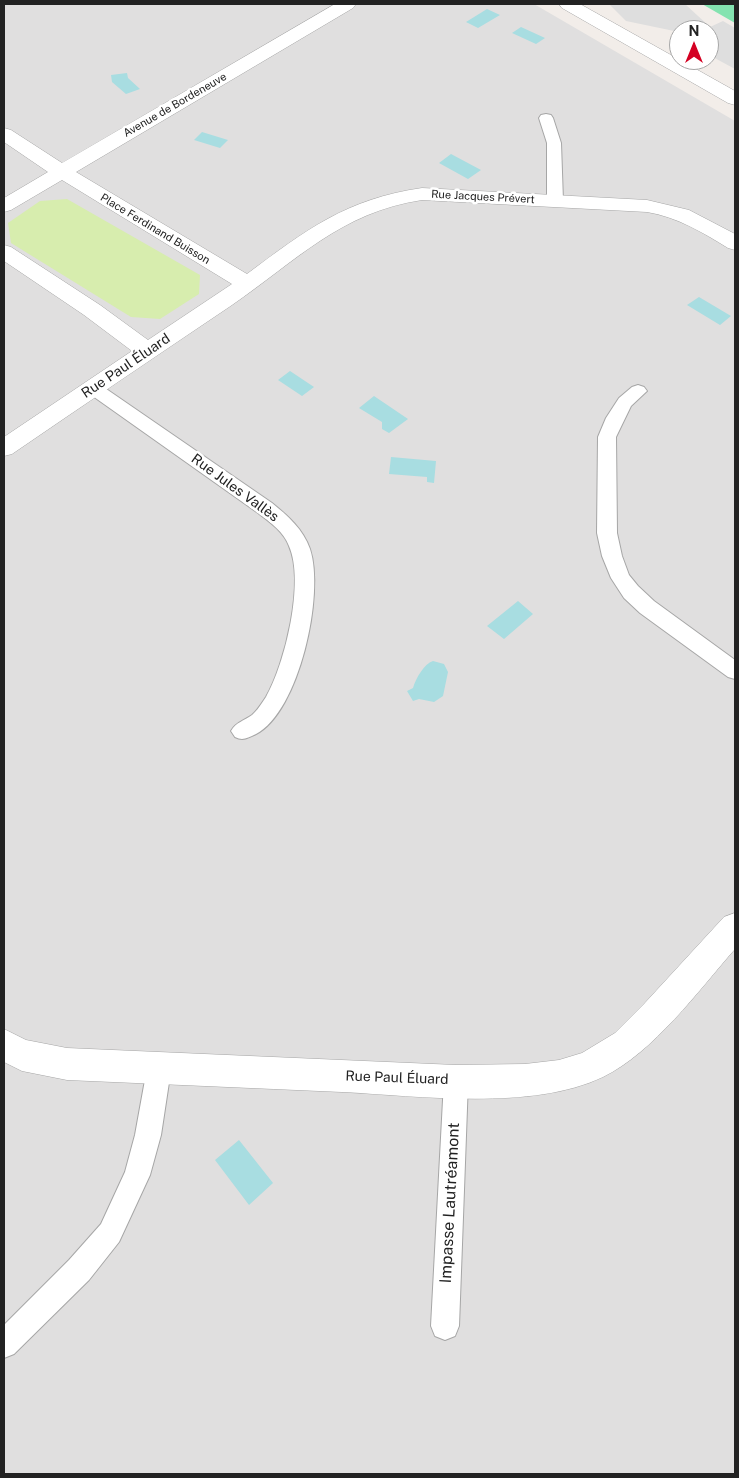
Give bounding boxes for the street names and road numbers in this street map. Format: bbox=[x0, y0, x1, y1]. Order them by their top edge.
street label: Avenue de Bordeneuve bbox=[121, 70, 229, 140]
street label: Rue Jacques Prévert bbox=[431, 188, 535, 206]
street label: Place Ferdinand Buisson bbox=[98, 191, 212, 267]
street label: Rue Paul Éluard bbox=[78, 330, 174, 402]
street label: Rue Jules Vallès bbox=[188, 451, 282, 525]
street label: Rue Paul Éluard bbox=[345, 1068, 449, 1088]
street label: Impasse Lautréamont bbox=[436, 1122, 464, 1284]

